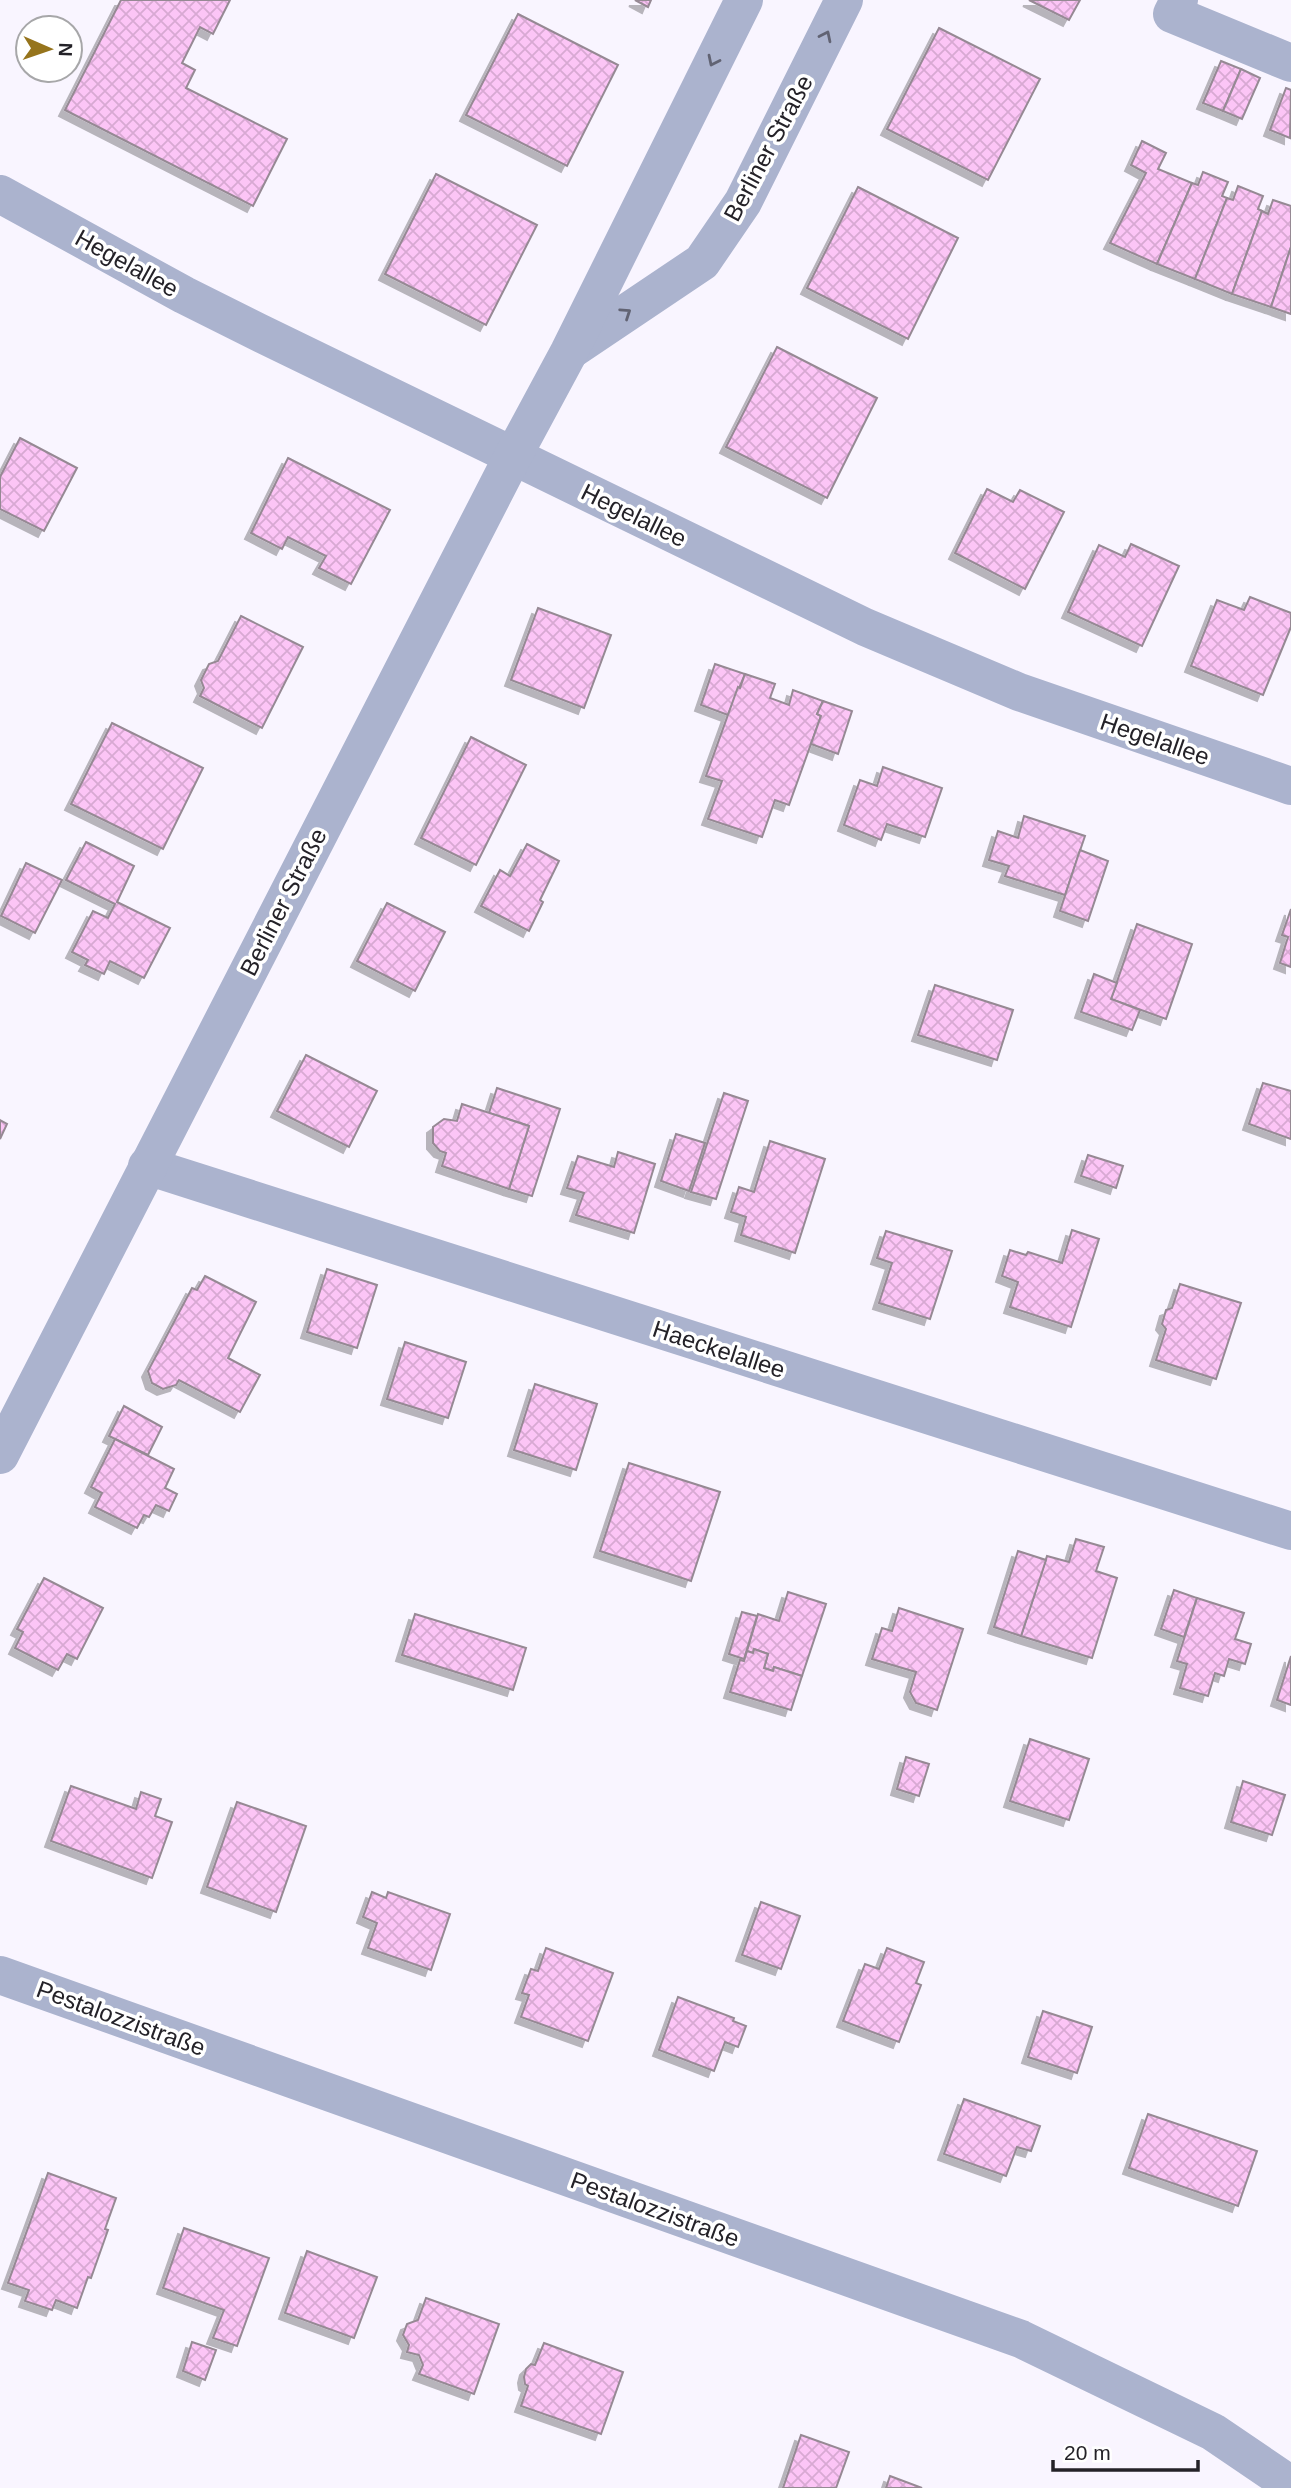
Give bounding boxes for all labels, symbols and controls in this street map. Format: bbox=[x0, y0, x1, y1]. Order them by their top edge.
north arrow bbox=[14, 14, 84, 84]
one-way arrow bbox=[817, 31, 831, 43]
text: N bbox=[55, 42, 76, 57]
one-way arrow bbox=[708, 54, 722, 66]
street label: Berliner Straße bbox=[718, 70, 818, 226]
street label: Hegelallee bbox=[71, 224, 183, 302]
one-way arrow bbox=[618, 309, 631, 322]
street label: Hegelallee bbox=[577, 478, 691, 552]
street label: Hegelallee bbox=[1097, 708, 1213, 770]
street label: Berliner Straße bbox=[234, 824, 332, 980]
street label: Haeckelallee bbox=[649, 1315, 789, 1383]
street label: Pestalozzistraße bbox=[33, 1975, 209, 2061]
street label: Pestalozzistraße bbox=[567, 2166, 743, 2252]
scale bar bbox=[1053, 2428, 1198, 2472]
text: 20 m bbox=[1064, 2441, 1111, 2464]

